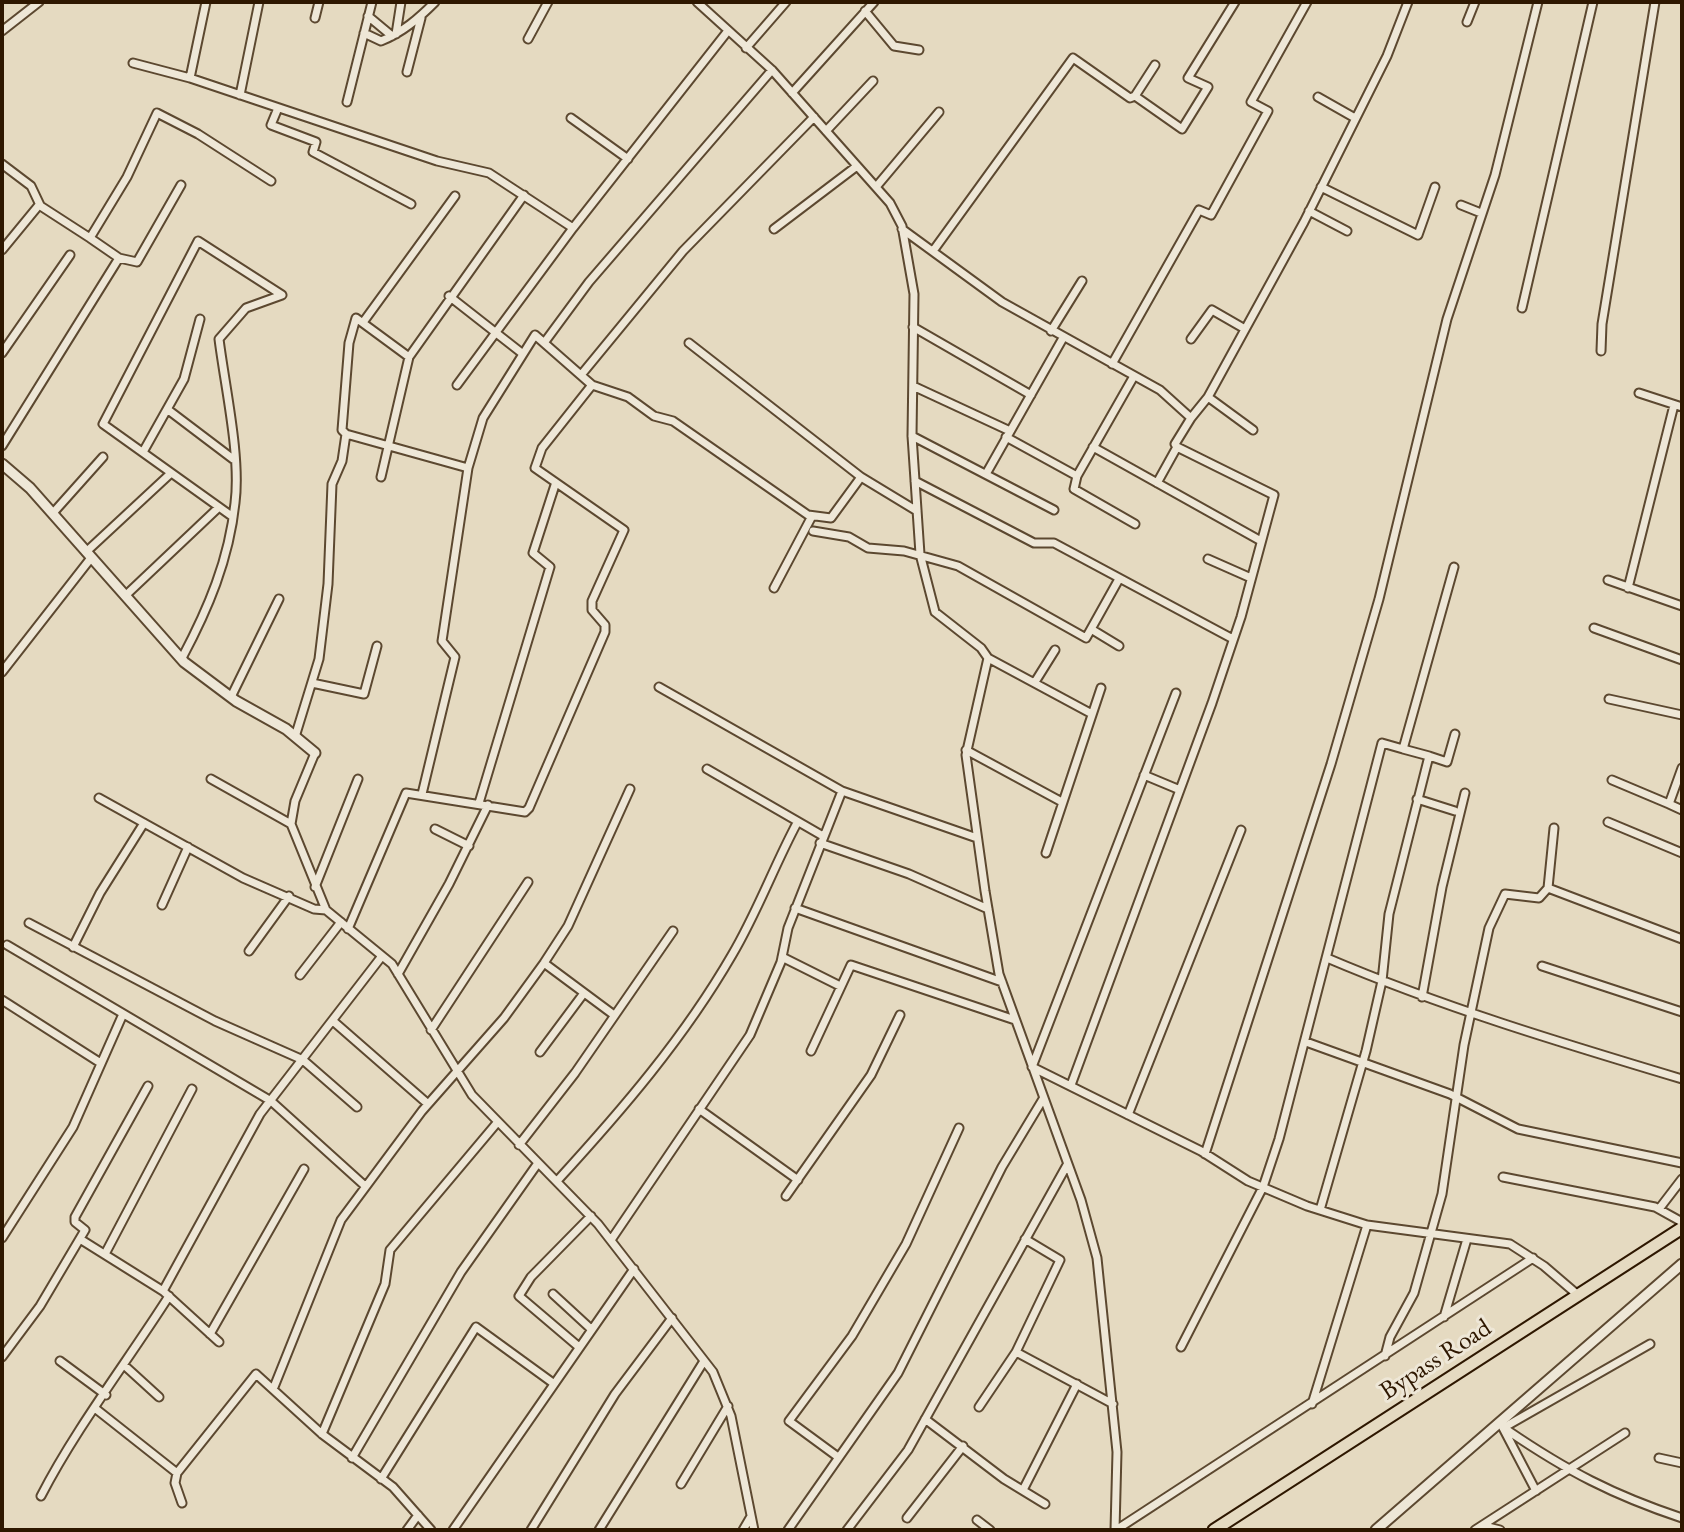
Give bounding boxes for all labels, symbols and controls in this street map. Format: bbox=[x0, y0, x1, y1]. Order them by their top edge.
street label: Bypass Road bbox=[1374, 1312, 1498, 1408]

